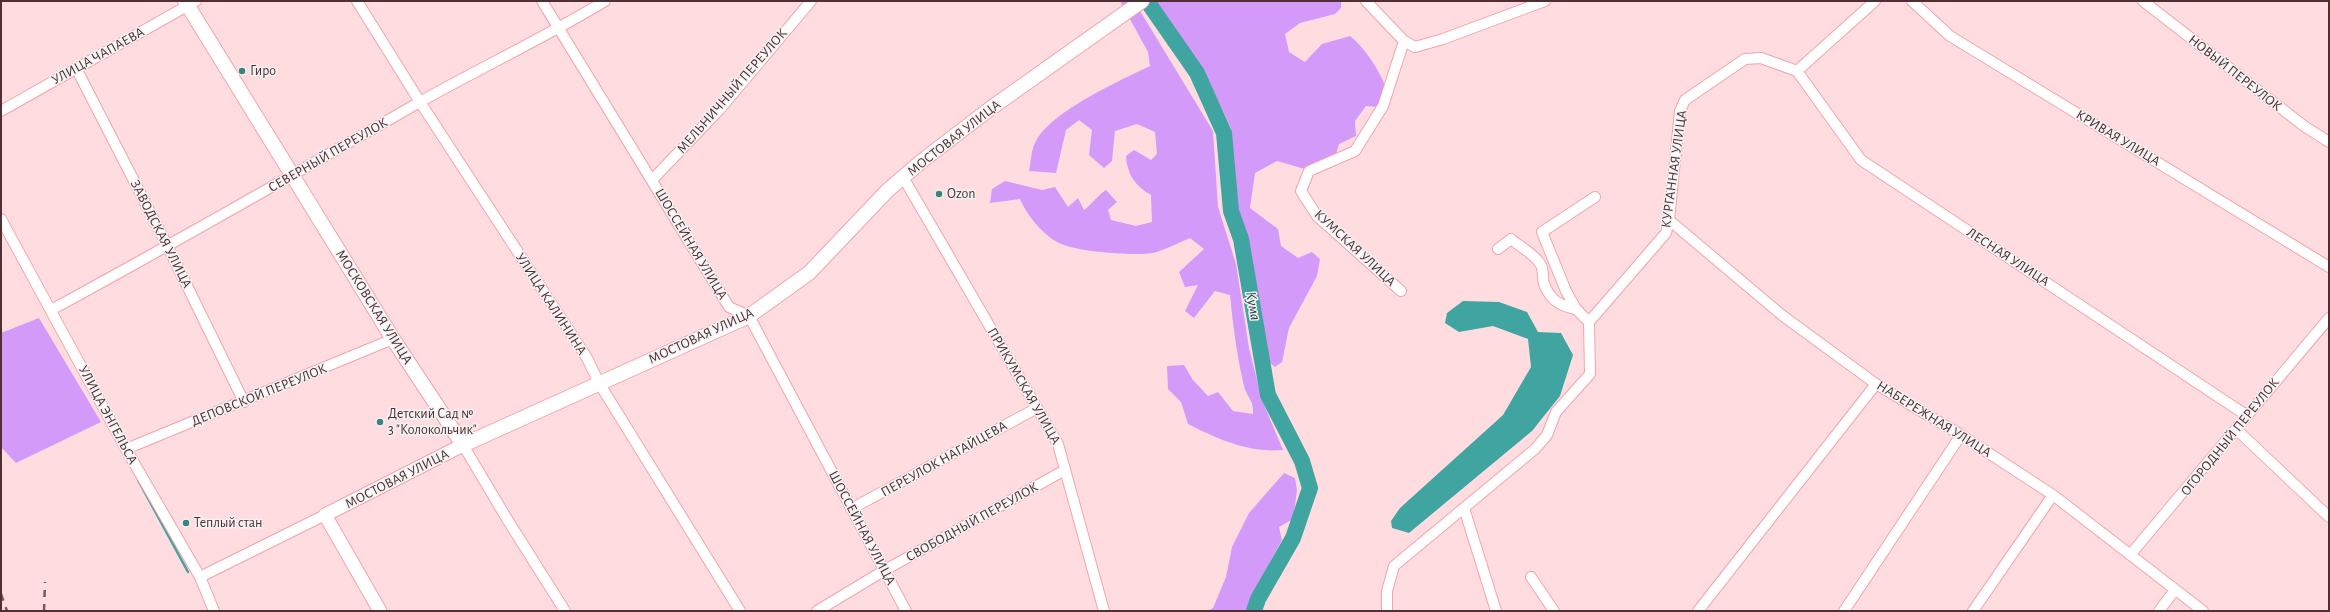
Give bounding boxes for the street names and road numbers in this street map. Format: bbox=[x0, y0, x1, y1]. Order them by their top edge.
street label: УЛИЦА ЧАПАЕВА bbox=[49, 24, 147, 88]
street label: МЕЛЬНИЧНЫЙ ПЕРЕУЛОК bbox=[673, 25, 791, 157]
street label: НОВЫЙ ПЕРЕУЛОК bbox=[2185, 31, 2285, 115]
street label: МОСТОВАЯ УЛИЦА bbox=[904, 96, 1004, 180]
street label: КРИВАЯ УЛИЦА bbox=[2073, 106, 2163, 170]
street label: КУРГАННАЯ УЛИЦА bbox=[1657, 109, 1691, 229]
street label: СЕВЕРНЫЙ ПЕРЕУЛОК bbox=[265, 114, 391, 196]
street label: ЗАВОДСКАЯ УЛИЦА bbox=[126, 177, 196, 291]
street label: ШОССЕЙНАЯ УЛИЦА bbox=[651, 185, 731, 303]
street label: КУМСКАЯ УЛИЦА bbox=[1311, 206, 1399, 290]
street label: ЛЕСНАЯ УЛИЦА bbox=[1963, 224, 2053, 290]
street label: МОСКОВСКАЯ УЛИЦА bbox=[332, 247, 416, 367]
street label: УЛИЦА КАЛИНИНА bbox=[512, 250, 590, 358]
street label: МОСТОВАЯ УЛИЦА bbox=[646, 304, 756, 368]
street label: ПРИКУМСКАЯ УЛИЦА bbox=[984, 325, 1064, 447]
street label: ДЕПОВСКОЙ ПЕРЕУЛОК bbox=[189, 360, 329, 430]
street label: УЛИЦА ЭНГЕЛЬСА bbox=[75, 363, 141, 467]
street label: ОГОРОДНЫЙ ПЕРЕУЛОК bbox=[2177, 374, 2283, 500]
street label: НАБЕРЕЖНАЯ УЛИЦА bbox=[1874, 377, 1994, 461]
street label: ПЕРЕУЛОК НАГАЙЦЕВА bbox=[878, 417, 1010, 501]
street label: МОСТОВАЯ УЛИЦА bbox=[342, 446, 452, 512]
street label: ШОССЕЙНАЯ УЛИЦА bbox=[825, 468, 899, 588]
street label: СВОБОДНЫЙ ПЕРЕУЛОК bbox=[903, 479, 1041, 565]

